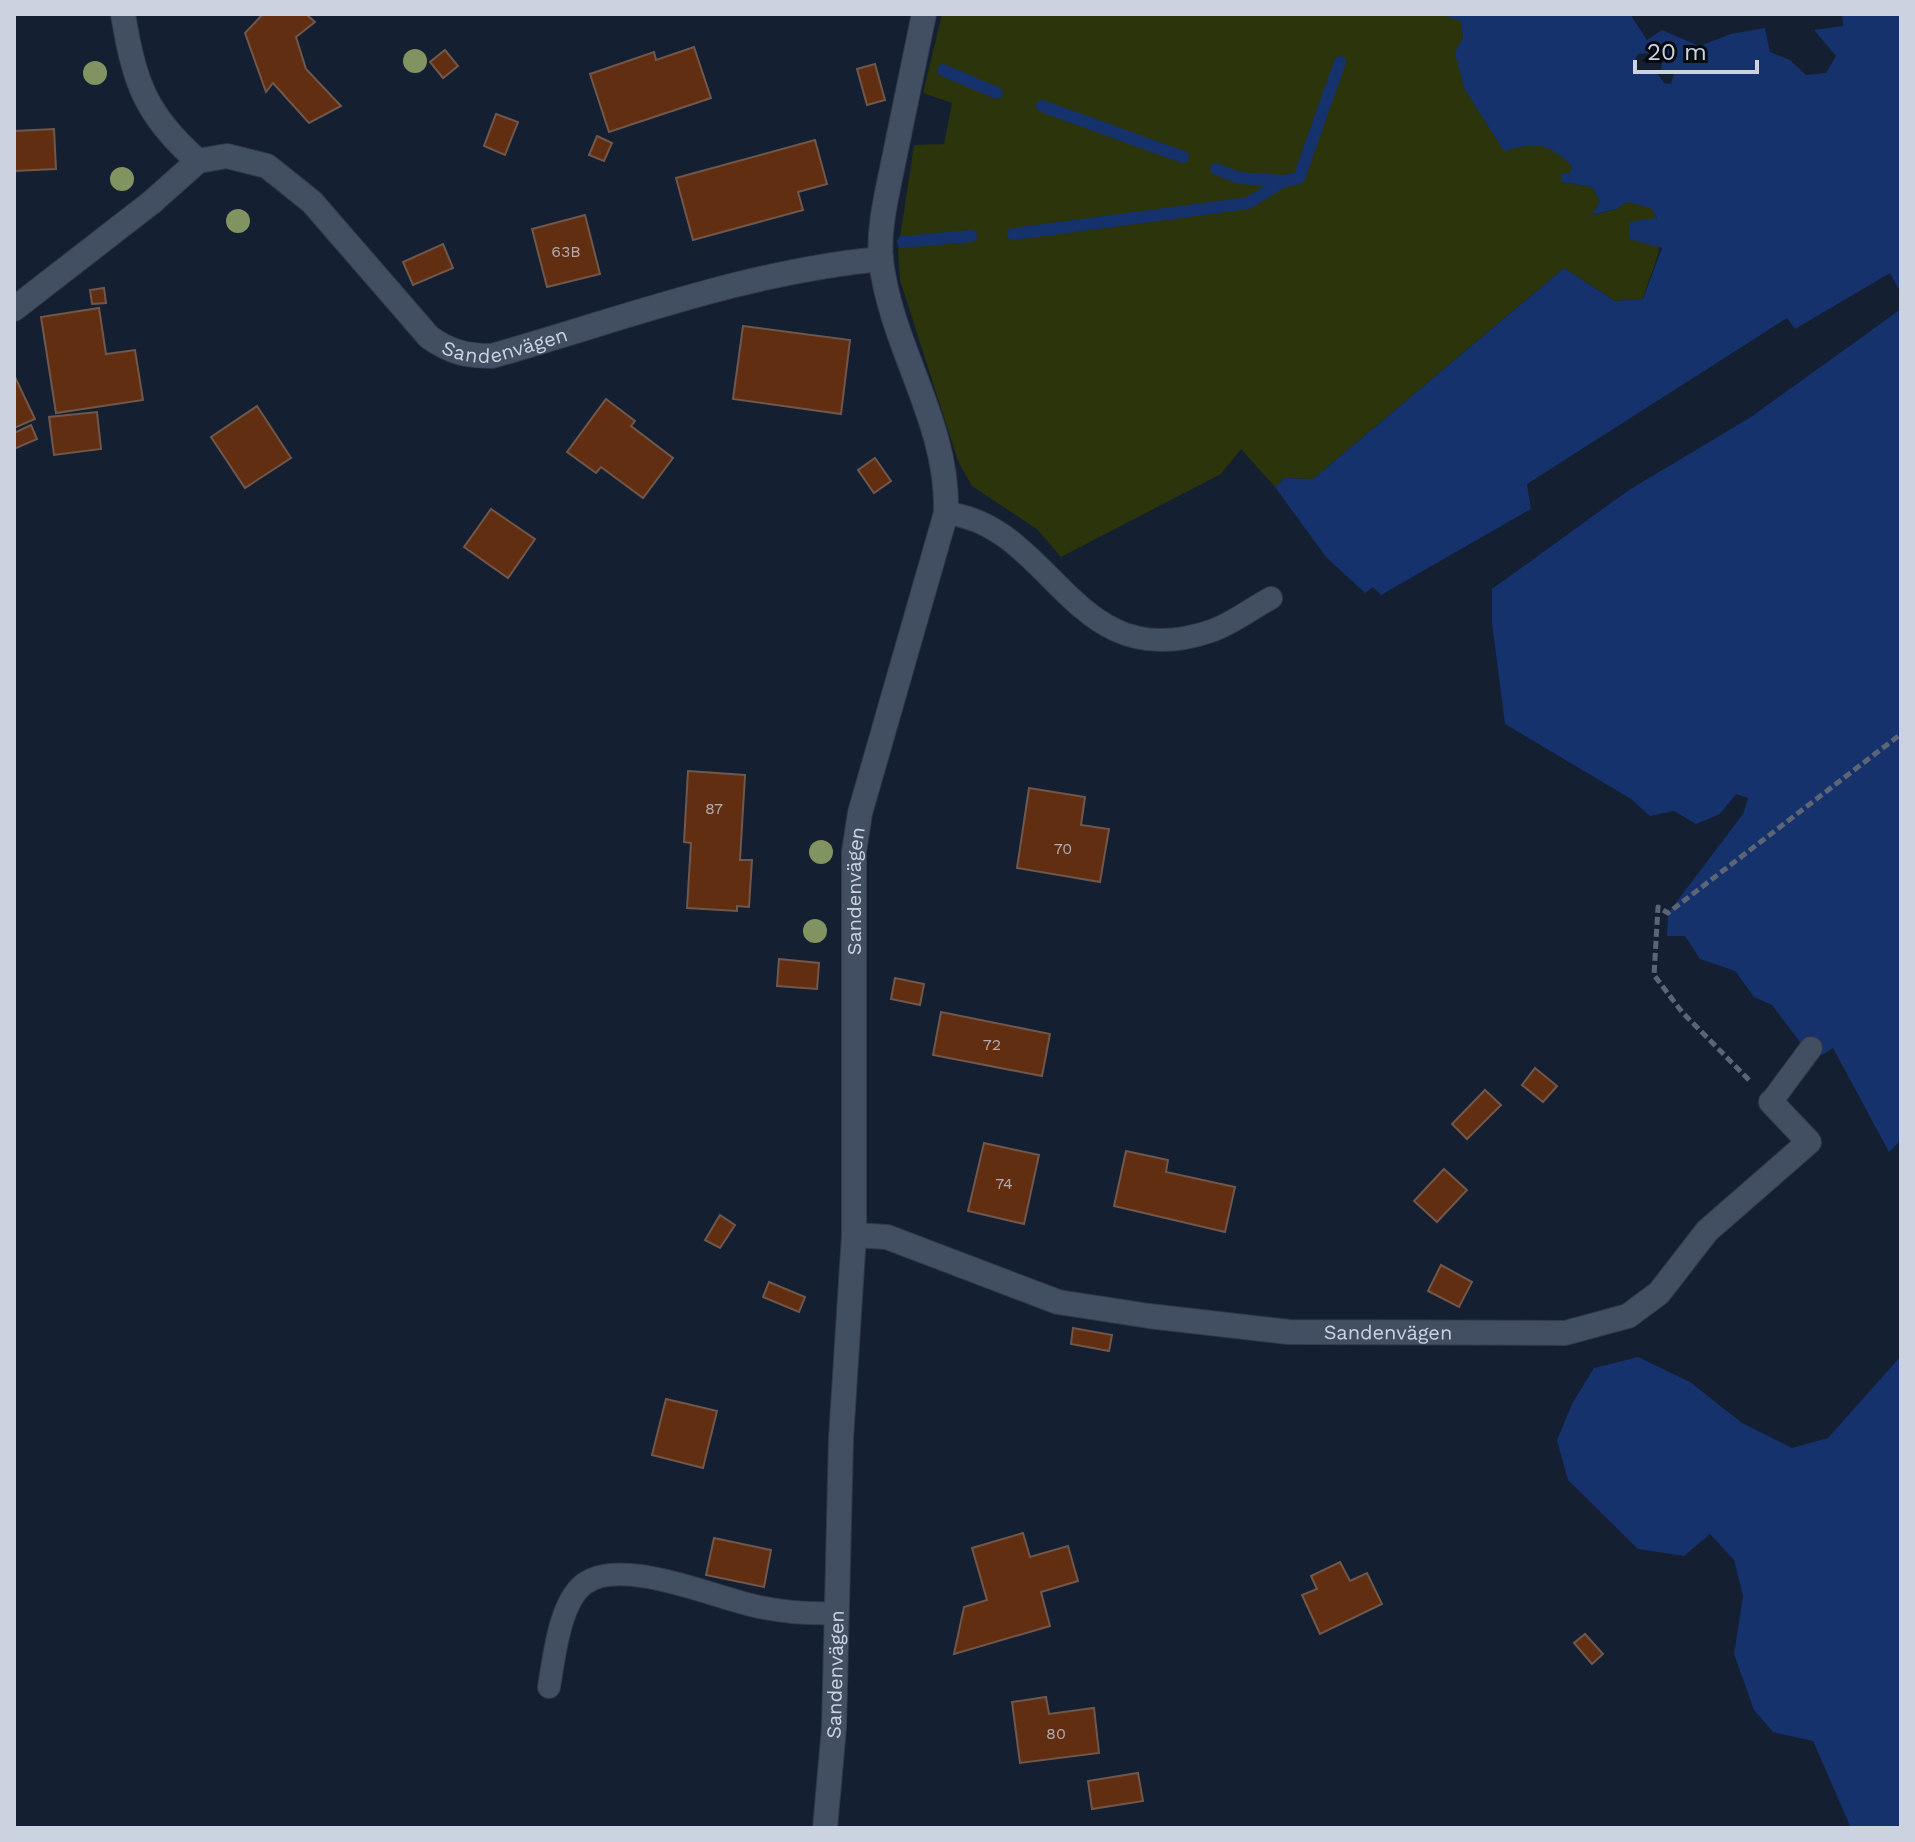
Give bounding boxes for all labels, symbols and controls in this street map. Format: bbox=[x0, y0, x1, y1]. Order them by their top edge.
scale bar bbox=[1635, 24, 1757, 74]
text: 20 m bbox=[1647, 38, 1707, 66]
house number: 63B bbox=[551, 242, 581, 261]
street label: Sandenvägen bbox=[438, 322, 570, 368]
house number: 87 bbox=[705, 799, 723, 818]
street label: Sandenvägen bbox=[842, 825, 870, 955]
house number: 70 bbox=[1054, 839, 1072, 858]
house number: 72 bbox=[983, 1035, 1001, 1054]
house number: 74 bbox=[995, 1174, 1013, 1193]
street label: Sandenvägen bbox=[1324, 1320, 1452, 1345]
street label: Sandenvägen bbox=[821, 1610, 849, 1740]
house number: 80 bbox=[1046, 1724, 1066, 1743]

